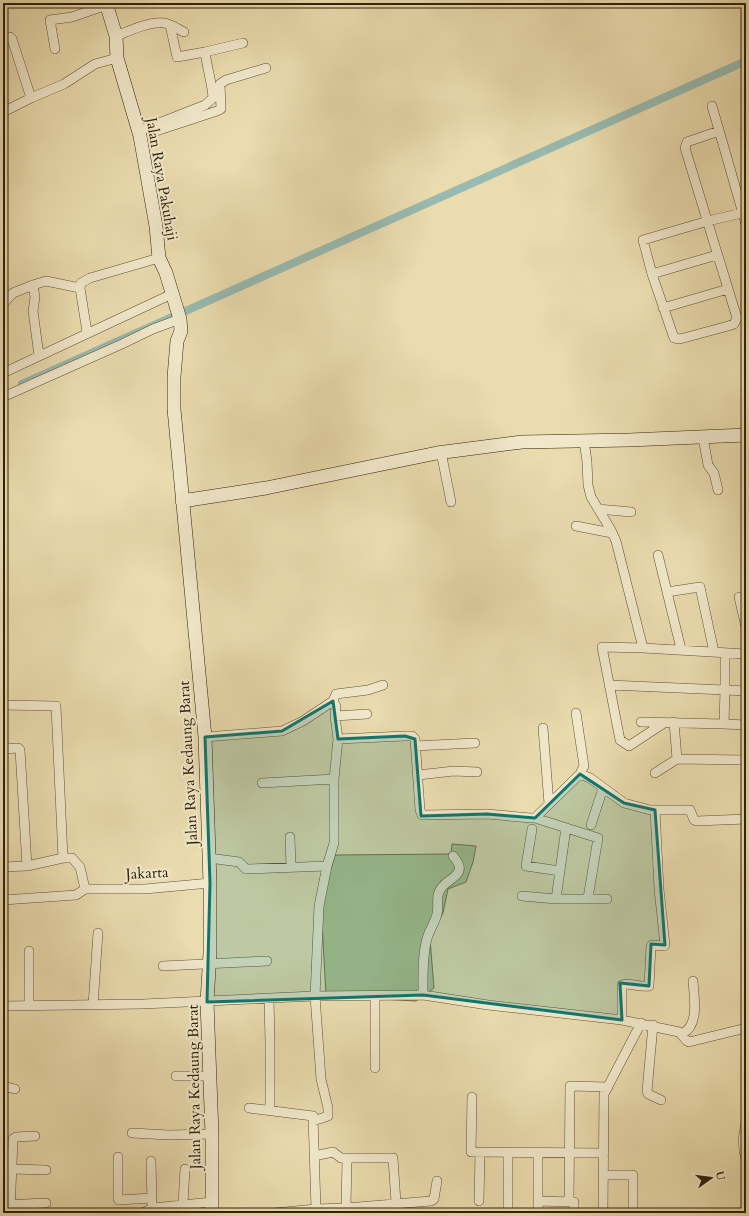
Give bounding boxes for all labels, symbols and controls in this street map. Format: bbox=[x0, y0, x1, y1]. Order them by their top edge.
street label: Jalan Raya Pakuhaji bbox=[141, 114, 183, 242]
street label: Jalan Raya Kedaung Barat bbox=[174, 680, 202, 848]
street label: Jakarta bbox=[123, 862, 169, 884]
street label: Jalan Raya Kedaung Barat bbox=[183, 1004, 205, 1172]
north arrow bbox=[691, 1158, 731, 1198]
text: U bbox=[712, 1170, 729, 1182]

